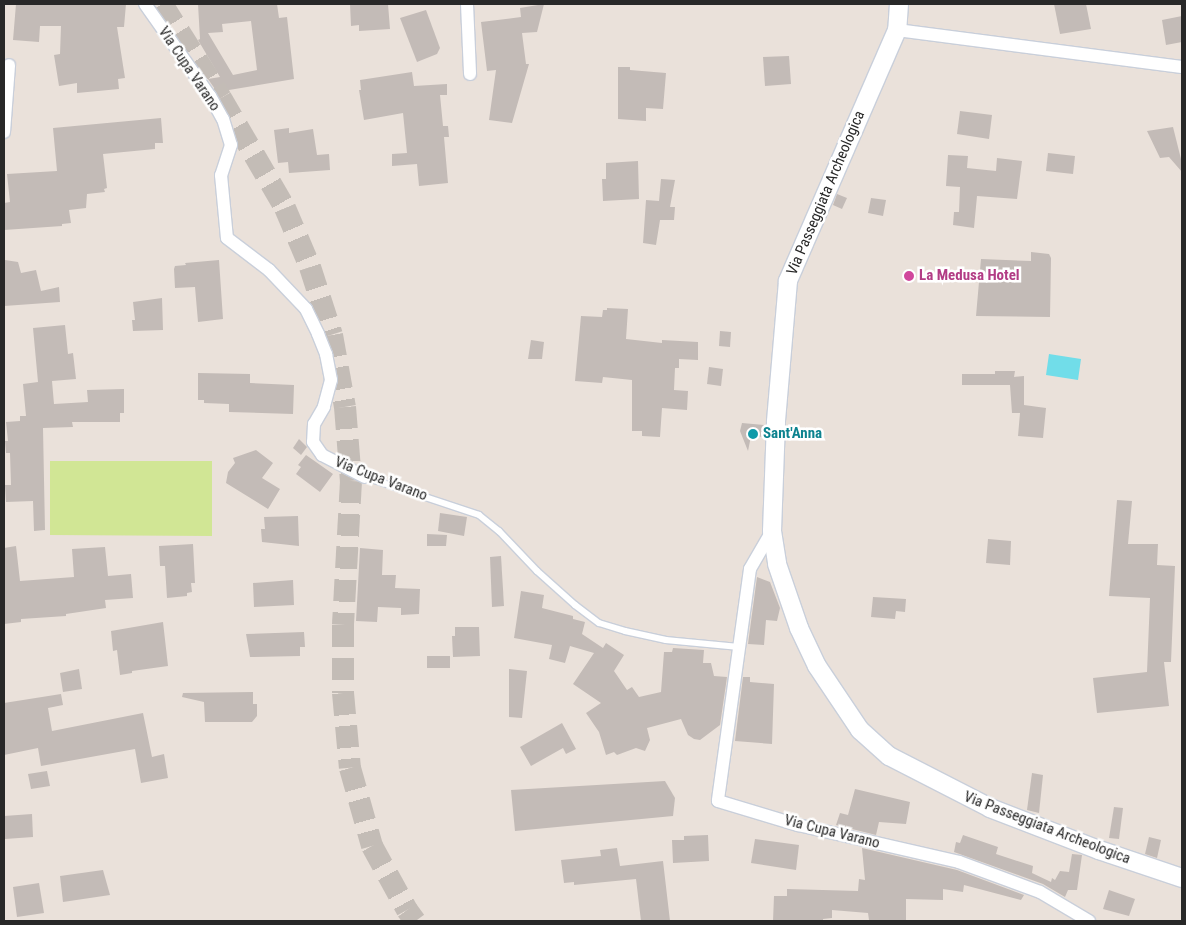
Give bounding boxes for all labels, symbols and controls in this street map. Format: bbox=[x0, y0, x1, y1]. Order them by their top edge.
street label: Via Cupa Varano bbox=[154, 23, 224, 115]
street label: Via Passeggiata Archeologica bbox=[783, 108, 869, 278]
place label: La Medusa Hotel bbox=[919, 267, 1020, 285]
marker: La Medusa Hotel bbox=[903, 270, 915, 282]
place label: Sant'Anna bbox=[763, 425, 822, 443]
marker: Sant'Anna bbox=[747, 428, 759, 440]
street label: Via Cupa Varano bbox=[332, 453, 430, 505]
street label: Via Passeggiata Archeologica bbox=[961, 788, 1133, 868]
street label: Via Cupa Varano bbox=[782, 811, 882, 853]

